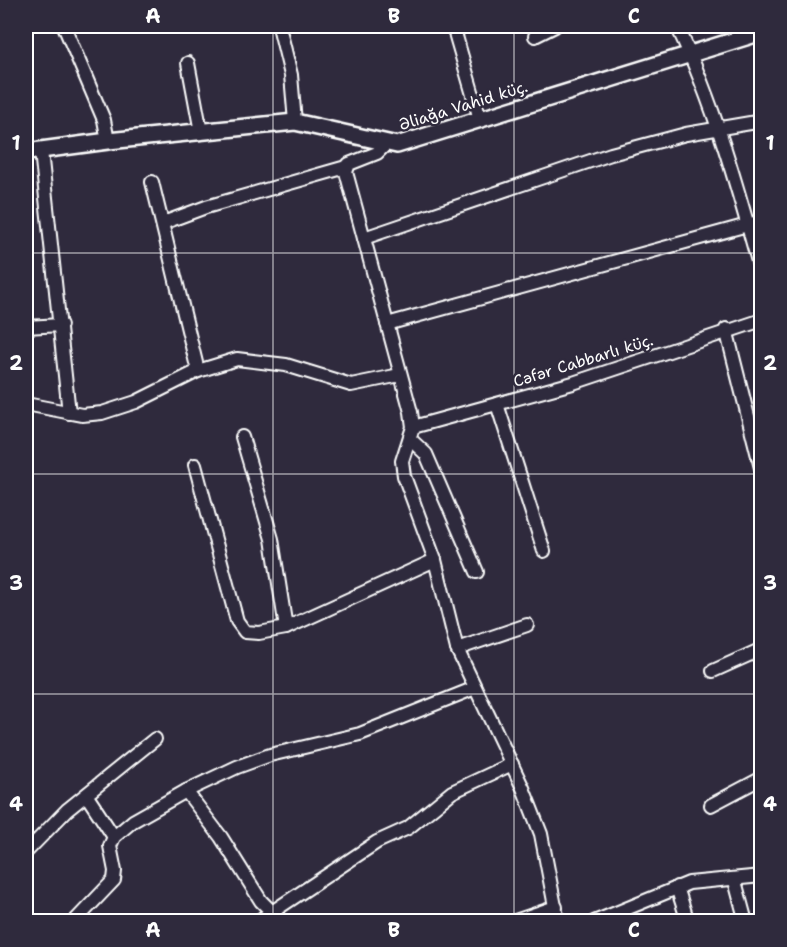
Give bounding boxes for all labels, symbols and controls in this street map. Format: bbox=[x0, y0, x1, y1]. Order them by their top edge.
text: A bbox=[145, 3, 161, 29]
text: B bbox=[388, 3, 400, 29]
text: C bbox=[628, 3, 640, 29]
street label: Əliağa Vahid küç. bbox=[396, 76, 530, 135]
text: 1 bbox=[11, 130, 21, 156]
text: 1 bbox=[765, 130, 775, 156]
street label: Cəfər Cabbarlı küç. bbox=[511, 329, 656, 392]
text: 2 bbox=[9, 350, 23, 376]
text: 2 bbox=[763, 350, 777, 376]
text: 3 bbox=[9, 570, 23, 596]
text: 3 bbox=[763, 570, 777, 596]
text: 4 bbox=[9, 791, 23, 817]
text: 4 bbox=[763, 791, 777, 817]
text: A bbox=[145, 917, 161, 943]
text: B bbox=[388, 917, 400, 943]
text: C bbox=[628, 917, 640, 943]

